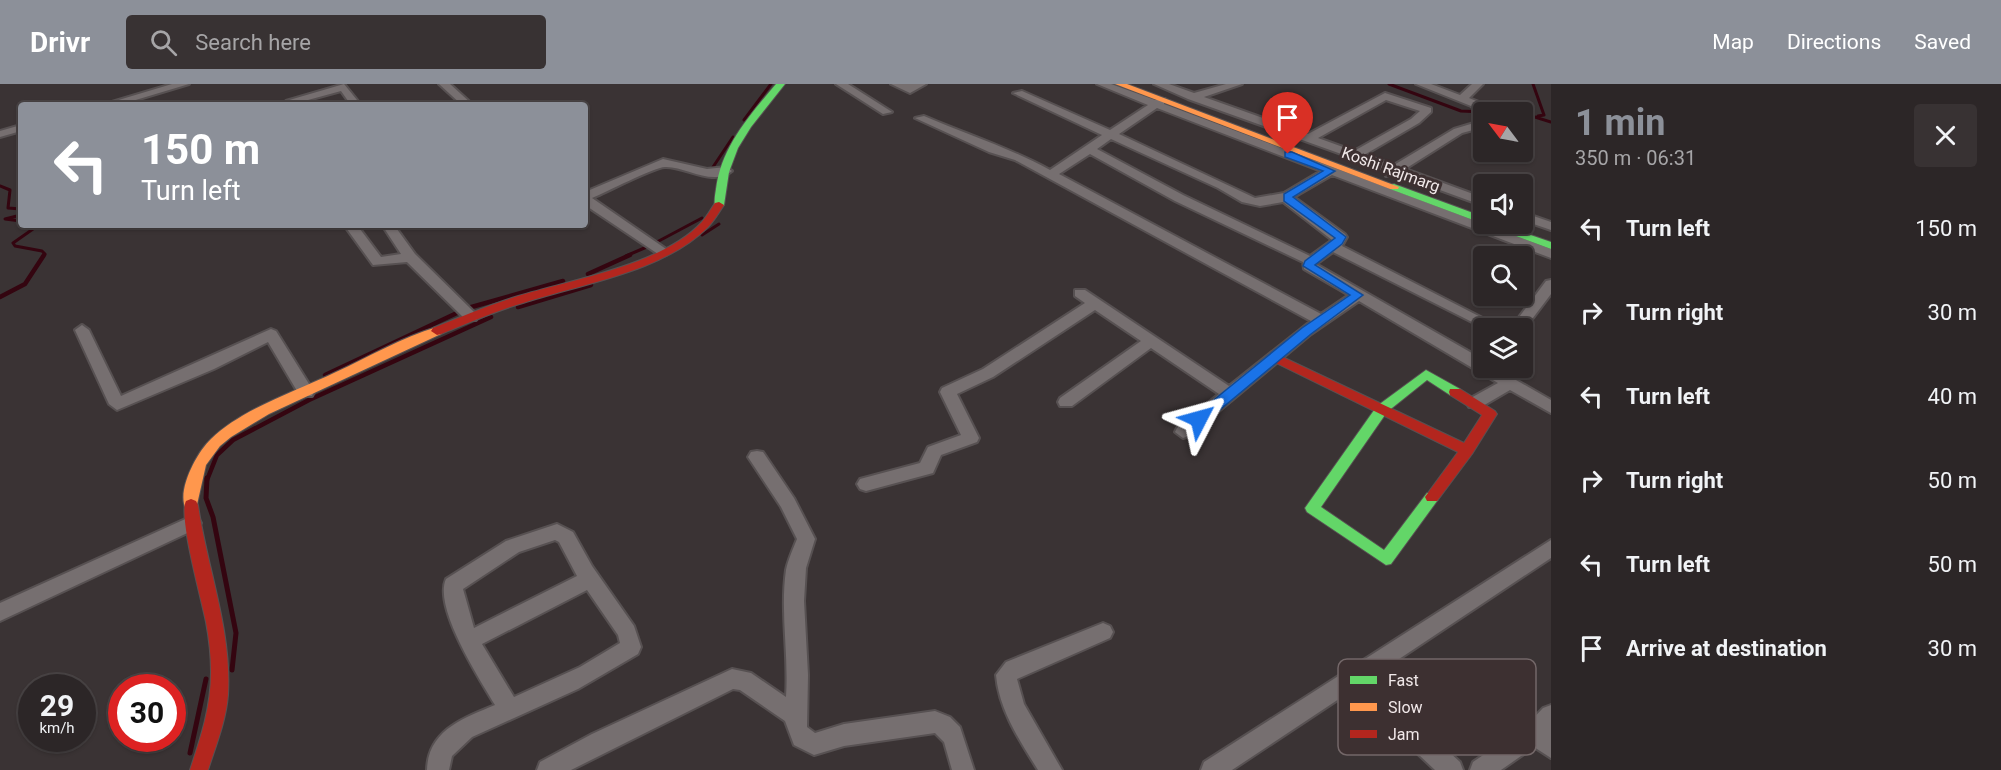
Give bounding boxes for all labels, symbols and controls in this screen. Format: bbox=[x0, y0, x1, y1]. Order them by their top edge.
search box bbox=[126, 15, 546, 69]
text: Drivr bbox=[30, 26, 90, 59]
icon: search bbox=[147, 26, 180, 59]
text: Search here bbox=[195, 30, 311, 55]
text: Map bbox=[1712, 30, 1754, 54]
text: Directions bbox=[1787, 30, 1881, 54]
text: Saved bbox=[1914, 30, 1971, 54]
pin bbox=[1262, 92, 1313, 154]
icon: arrive bbox=[1271, 101, 1304, 134]
north arrow bbox=[1473, 102, 1533, 162]
map controls bbox=[1473, 102, 1533, 378]
text: 1 min bbox=[1575, 102, 1666, 144]
button: close bbox=[1914, 104, 1977, 167]
text: 150 m bbox=[141, 125, 260, 174]
icon: left bbox=[42, 126, 120, 204]
street label: Koshi Rajmarg bbox=[1339, 143, 1443, 196]
text: 350 m · 06:31 bbox=[1575, 146, 1696, 170]
button: sound bbox=[1473, 174, 1533, 234]
text: Turn left bbox=[141, 175, 241, 207]
icon: left bbox=[1575, 212, 1608, 245]
text: Turn left bbox=[1626, 216, 1710, 241]
text: 150 m bbox=[1915, 216, 1977, 241]
button: search bbox=[1473, 246, 1533, 306]
icon: right bbox=[1575, 296, 1608, 329]
text: Turn right bbox=[1626, 300, 1723, 325]
text: 30 m bbox=[1928, 300, 1977, 325]
button: layers bbox=[1473, 318, 1533, 378]
icon: left bbox=[1575, 380, 1608, 413]
text: Turn left bbox=[1626, 384, 1710, 409]
text: 40 m bbox=[1928, 384, 1977, 409]
position arrow bbox=[1167, 387, 1231, 451]
icon: right bbox=[1575, 464, 1608, 497]
text: Turn right bbox=[1626, 468, 1723, 493]
text: 50 m bbox=[1928, 468, 1977, 493]
icon: left bbox=[1575, 548, 1608, 581]
text: Turn left bbox=[1626, 552, 1710, 577]
text: 50 m bbox=[1928, 552, 1977, 577]
icon: arrive bbox=[1575, 632, 1608, 665]
text: Arrive at destination bbox=[1626, 636, 1827, 661]
text: 30 m bbox=[1928, 636, 1977, 661]
legend bbox=[1338, 659, 1536, 755]
text: Fast bbox=[1388, 671, 1419, 690]
speed limit sign: 30 bbox=[108, 674, 186, 752]
text: 29 bbox=[40, 688, 74, 723]
text: Slow bbox=[1388, 698, 1423, 717]
text: km/h bbox=[39, 719, 75, 737]
text: Jam bbox=[1388, 725, 1420, 744]

